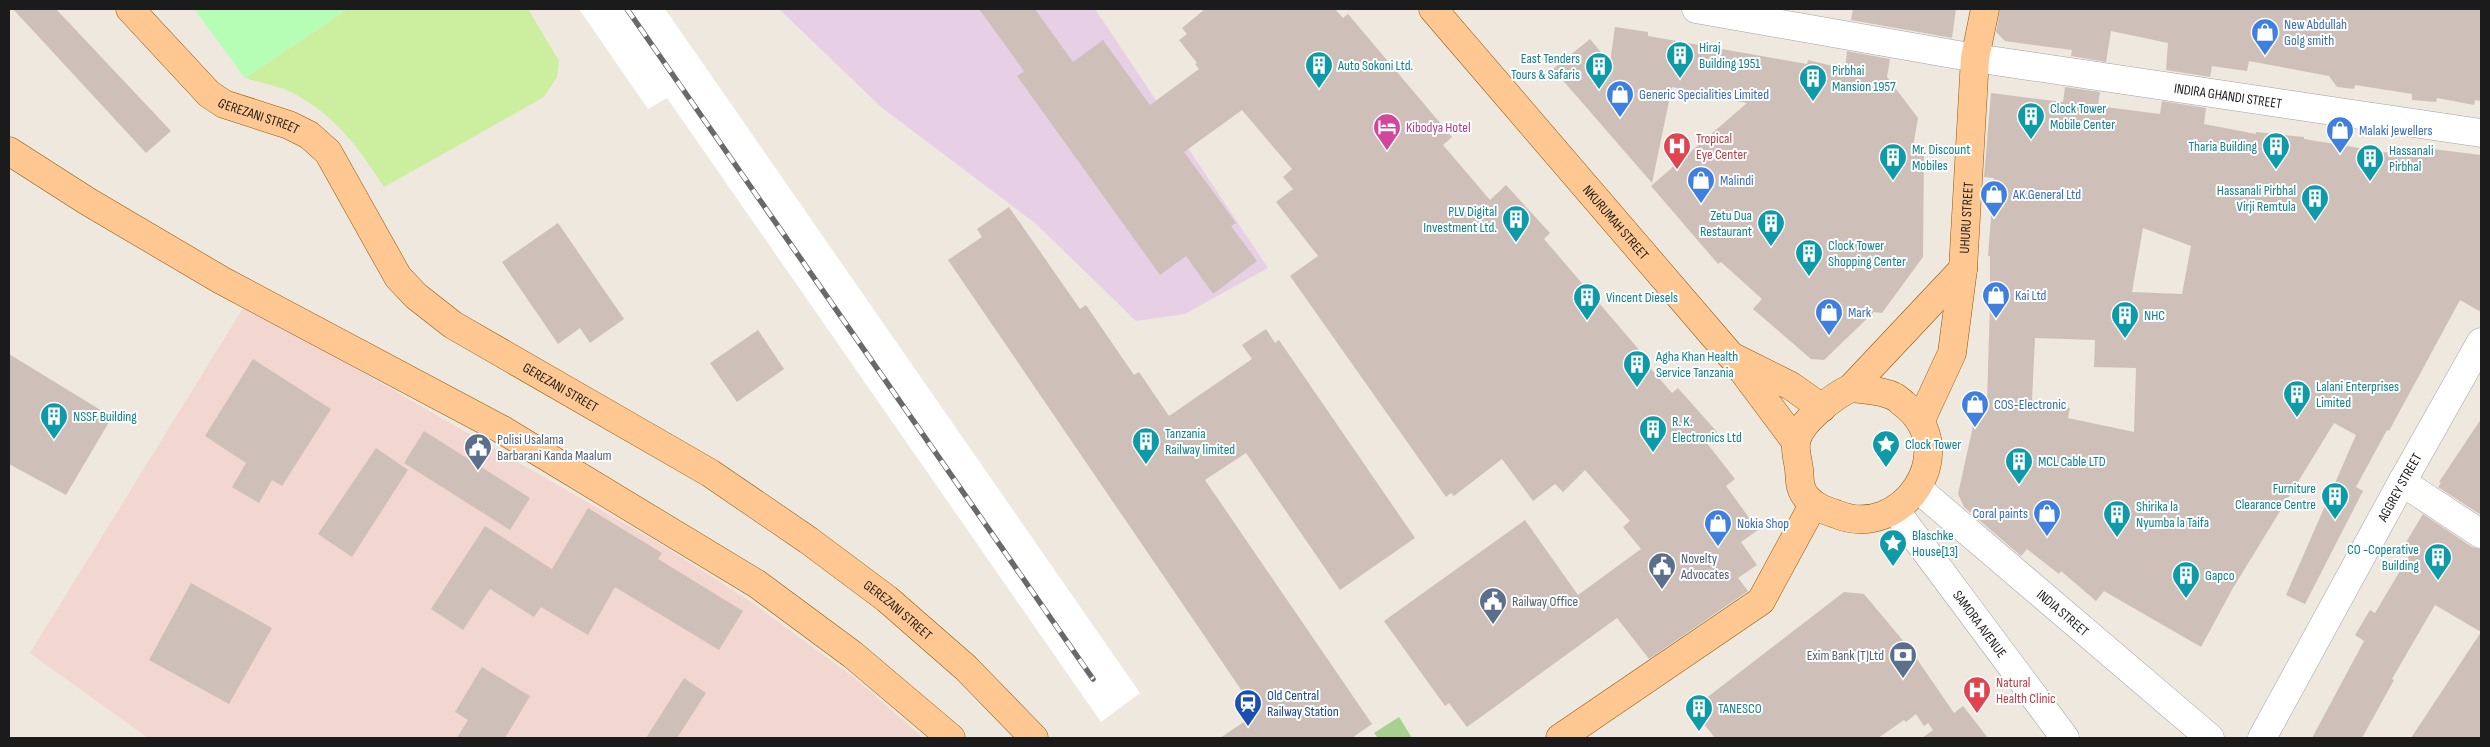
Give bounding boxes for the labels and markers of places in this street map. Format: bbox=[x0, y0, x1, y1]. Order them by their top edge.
place label: New Abdullah Golg smith bbox=[2284, 16, 2347, 49]
shop icon: New Abdullah Golg smith bbox=[2250, 17, 2280, 56]
place label: Hiraj Building 1951 bbox=[1699, 39, 1760, 72]
building icon: Hiraj Building 1951 bbox=[1665, 40, 1695, 79]
building icon: Auto Sokoni Ltd. bbox=[1304, 50, 1334, 89]
place label: East Tenders Tours & Safaris bbox=[1511, 50, 1580, 83]
building icon: East Tenders Tours & Safaris bbox=[1584, 51, 1614, 90]
place label: Auto Sokoni Ltd. bbox=[1337, 57, 1413, 74]
place label: Pirbhai Mansion 1957 bbox=[1832, 62, 1896, 95]
building icon: Pirbhai Mansion 1957 bbox=[1798, 63, 1828, 102]
shop icon: Generic Specialities Limited bbox=[1605, 79, 1635, 118]
place label: Generic Specialities Limited bbox=[1639, 86, 1769, 103]
place label: Clock Tower Mobile Center bbox=[2050, 100, 2115, 133]
building icon: Clock Tower Mobile Center bbox=[2016, 101, 2046, 140]
hotel icon: Kibodya Hotel bbox=[1372, 112, 1402, 151]
shop icon: Malaki Jewellers bbox=[2325, 115, 2355, 154]
place label: Kibodya Hotel bbox=[1406, 119, 1471, 136]
place label: Malaki Jewellers bbox=[2359, 122, 2432, 139]
place label: Tropical Eye Center bbox=[1696, 130, 1747, 163]
hospital icon: Tropical Eye Center bbox=[1662, 131, 1692, 170]
building icon: Tharia Building bbox=[2261, 131, 2291, 170]
place label: Tharia Building bbox=[2189, 138, 2257, 155]
place label: Mr. Discount Mobiles bbox=[1912, 141, 1971, 174]
building icon: Mr. Discount Mobiles bbox=[1878, 142, 1908, 181]
place label: Hassanali Pirbhal bbox=[2389, 142, 2434, 175]
building icon: Hassanali Pirbhal bbox=[2355, 143, 2385, 182]
shop icon: Malindi bbox=[1686, 165, 1716, 204]
place label: Malindi bbox=[1720, 172, 1754, 189]
shop icon: AK.General Ltd bbox=[1979, 179, 2009, 218]
place label: Hassanali Pirbhal Virji Remtula bbox=[2217, 182, 2296, 215]
building icon: Hassanali Pirbhal Virji Remtula bbox=[2300, 183, 2330, 222]
place label: AK.General Ltd bbox=[2012, 186, 2081, 203]
place label: PLV Digital Investment Ltd. bbox=[1423, 203, 1497, 236]
building icon: PLV Digital Investment Ltd. bbox=[1501, 204, 1531, 243]
place label: Zetu Dua Restaurant bbox=[1700, 207, 1752, 240]
building icon: Zetu Dua Restaurant bbox=[1756, 208, 1786, 247]
place label: Clock Tower Shopping Center bbox=[1828, 237, 1906, 270]
building icon: Clock Tower Shopping Center bbox=[1794, 238, 1824, 277]
shop icon: Kai Ltd bbox=[1981, 280, 2011, 319]
building icon: Vincent Diesels bbox=[1572, 282, 1602, 321]
place label: Kai Ltd bbox=[2015, 287, 2047, 304]
place label: Vincent Diesels bbox=[1606, 289, 1678, 306]
shop icon: Mark bbox=[1814, 297, 1844, 336]
building icon: NHC bbox=[2110, 300, 2140, 339]
place label: Mark bbox=[1848, 304, 1872, 321]
place label: NHC bbox=[2144, 307, 2165, 324]
place label: Agha Khan Health Service Tanzania bbox=[1655, 348, 1738, 381]
building icon: Agha Khan Health Service Tanzania bbox=[1622, 349, 1652, 388]
place label: Lalani Enterprises Limited bbox=[2316, 378, 2399, 411]
building icon: Lalani Enterprises Limited bbox=[2282, 379, 2312, 418]
shop icon: COS-Electronic bbox=[1960, 389, 1990, 428]
place label: COS-Electronic bbox=[1994, 396, 2066, 413]
building icon: NSSF Building bbox=[39, 401, 69, 440]
place label: NSSF Building bbox=[73, 408, 137, 425]
place label: R. K. Electronics Ltd bbox=[1672, 413, 1742, 446]
building icon: R. K. Electronics Ltd bbox=[1638, 414, 1668, 453]
place label: Tanzania Railway limited bbox=[1165, 425, 1235, 458]
building icon: Tanzania Railway limited bbox=[1131, 426, 1161, 465]
place icon: Clock Tower bbox=[1871, 429, 1901, 468]
place label: Polisi Usalama Barbarani Kanda Maalum bbox=[497, 431, 612, 464]
public building icon: Polisi Usalama Barbarani Kanda Maalum bbox=[463, 432, 493, 471]
place label: Clock Tower bbox=[1905, 436, 1961, 453]
building icon: MCL Cable LTD bbox=[2004, 446, 2034, 485]
place label: MCL Cable LTD bbox=[2038, 453, 2106, 470]
place label: Furniture Clearance Centre bbox=[2235, 480, 2316, 513]
building icon: Furniture Clearance Centre bbox=[2320, 481, 2350, 520]
shop icon: Coral paints bbox=[2032, 498, 2062, 537]
place label: Shirika la Nyumba la Taifa bbox=[2136, 498, 2209, 531]
building icon: Shirika la Nyumba la Taifa bbox=[2102, 499, 2132, 538]
place label: Coral paints bbox=[1972, 505, 2028, 522]
shop icon: Nokia Shop bbox=[1703, 508, 1733, 547]
place label: Nokia Shop bbox=[1737, 515, 1789, 532]
place label: Blaschke House[13] bbox=[1912, 527, 1958, 560]
place icon: Blaschke House[13] bbox=[1878, 528, 1908, 567]
place label: CO -Coperative Building bbox=[2347, 541, 2419, 574]
building icon: CO -Coperative Building bbox=[2423, 542, 2453, 581]
place label: Novelty Advocates bbox=[1680, 550, 1729, 583]
public building icon: Novelty Advocates bbox=[1647, 551, 1677, 590]
building icon: Gapco bbox=[2171, 560, 2201, 599]
place label: Gapco bbox=[2205, 567, 2235, 584]
public building icon: Railway Office bbox=[1478, 586, 1508, 625]
place label: Railway Office bbox=[1512, 593, 1578, 610]
bank icon: Exim Bank (T)Ltd bbox=[1888, 640, 1918, 679]
place label: Exim Bank (T)Ltd bbox=[1807, 647, 1884, 664]
place label: Natural Health Clinic bbox=[1996, 674, 2056, 707]
hospital icon: Natural Health Clinic bbox=[1962, 675, 1992, 714]
place label: Old Central Railway Station bbox=[1267, 687, 1339, 720]
station icon: Old Central Railway Station bbox=[1233, 688, 1263, 727]
building icon: TANESCO bbox=[1684, 693, 1714, 732]
place label: TANESCO bbox=[1718, 700, 1762, 717]

